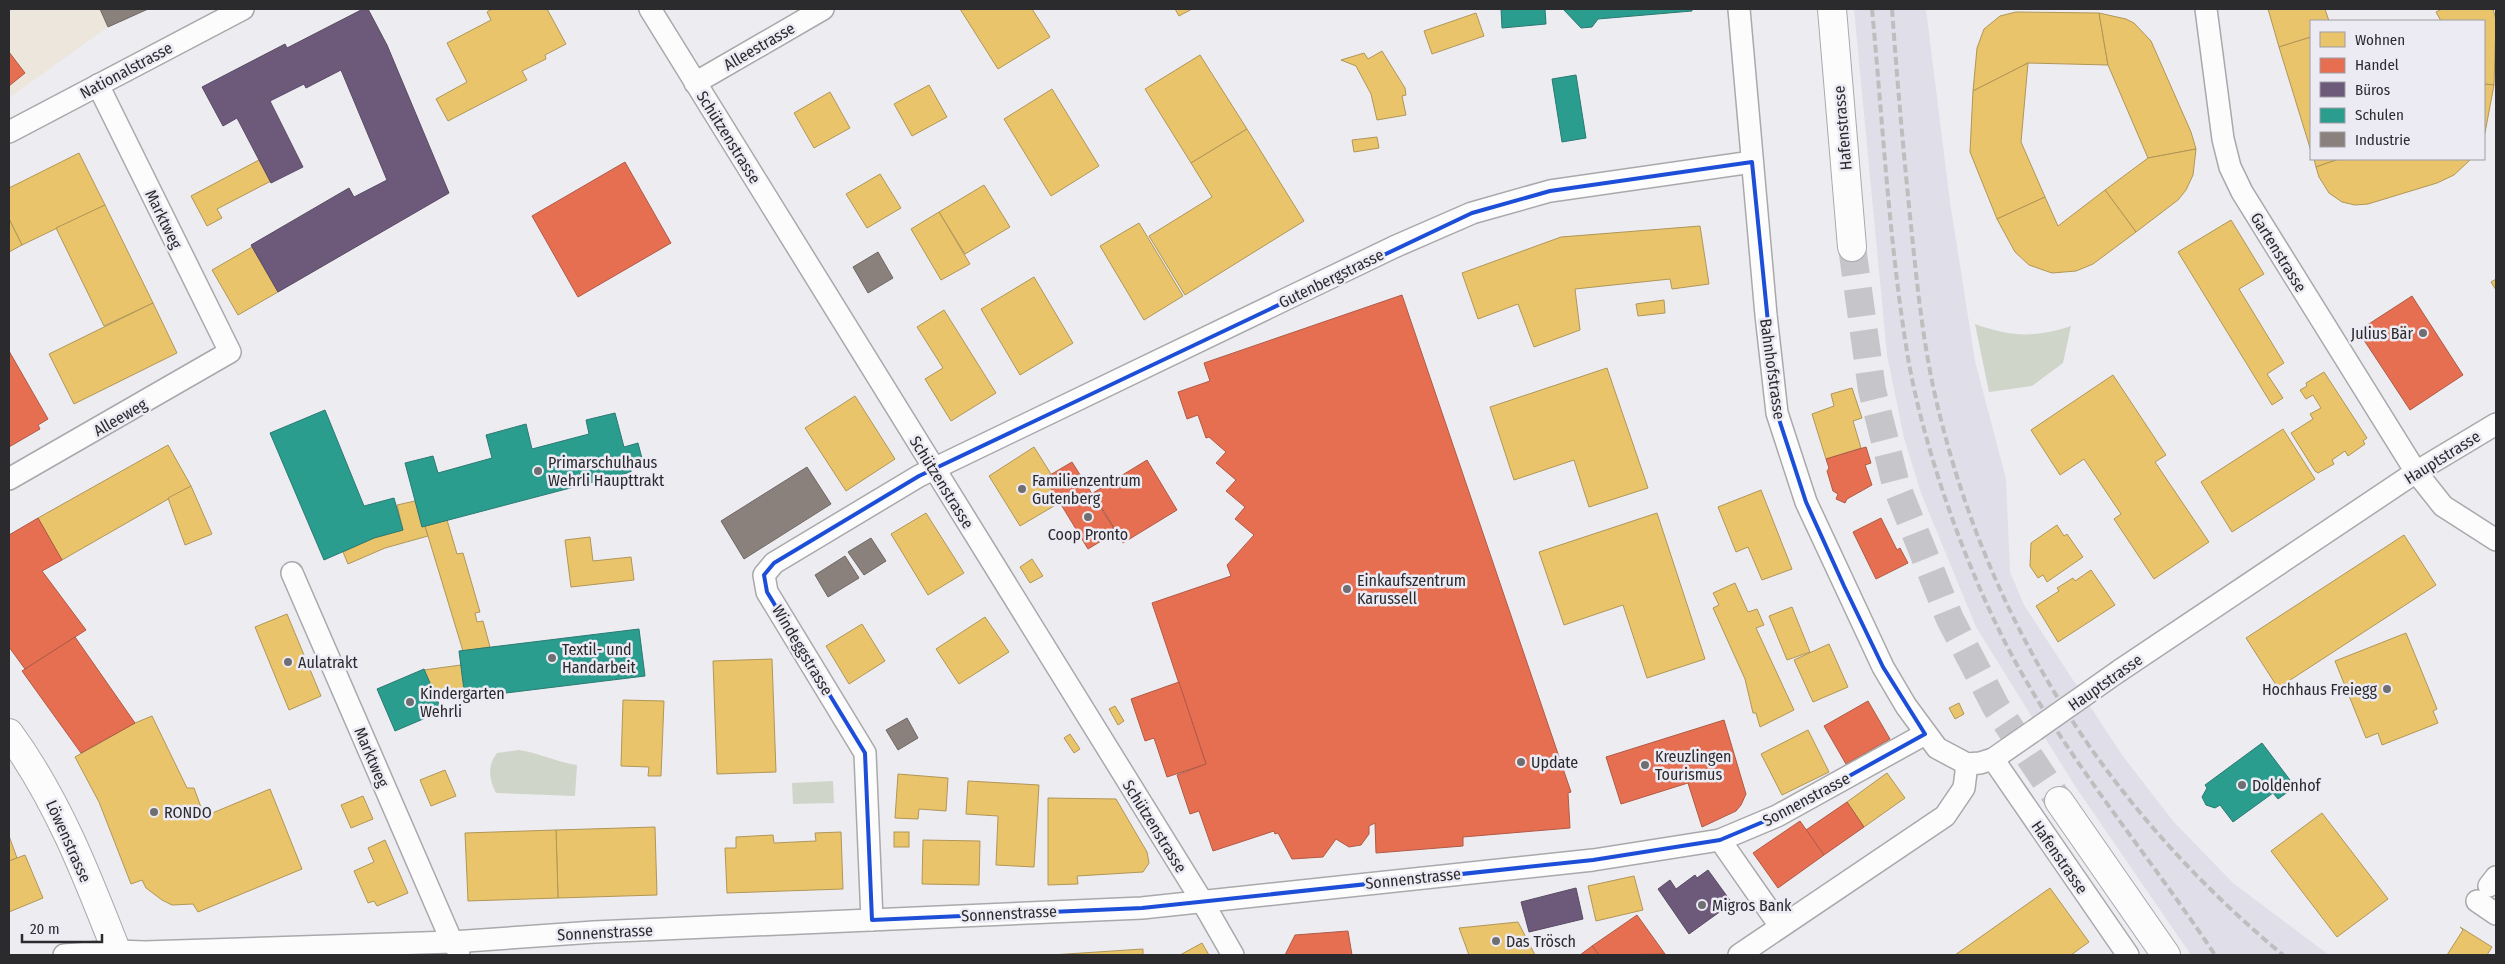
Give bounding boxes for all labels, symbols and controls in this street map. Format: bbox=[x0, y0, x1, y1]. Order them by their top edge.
street label: Alleestrasse bbox=[720, 18, 798, 74]
legend bbox=[2310, 20, 2485, 160]
text: Wohnen bbox=[2355, 31, 2405, 49]
street label: Nationalstrasse bbox=[77, 38, 176, 103]
text: Handel bbox=[2355, 56, 2399, 74]
text: Büros bbox=[2355, 81, 2390, 99]
street label: Hafenstrasse bbox=[1829, 85, 1856, 171]
street label: Schützenstrasse bbox=[693, 87, 765, 187]
text: Schulen bbox=[2355, 106, 2404, 124]
text: Industrie bbox=[2355, 131, 2410, 149]
street label: Marktweg bbox=[141, 187, 186, 252]
street label: Gartenstrasse bbox=[2247, 209, 2311, 296]
street label: Gutenbergstrasse bbox=[1276, 245, 1387, 312]
street label: Bahnhofstrasse bbox=[1756, 318, 1789, 421]
place label: Julius Bär bbox=[2351, 324, 2413, 343]
marker: Julius Bär bbox=[2417, 327, 2429, 339]
street label: Alleeweg bbox=[90, 394, 151, 440]
street label: Hauptstrasse bbox=[2401, 427, 2484, 488]
street label: Schützenstrasse bbox=[906, 432, 978, 532]
place label: Primarschulhaus Wehrli Haupttrakt bbox=[548, 453, 665, 490]
marker: Primarschulhaus Wehrli Haupttrakt bbox=[532, 465, 544, 477]
place label: Familienzentrum Gutenberg bbox=[1032, 471, 1141, 508]
marker: Familienzentrum Gutenberg bbox=[1016, 483, 1028, 495]
marker: Coop Pronto bbox=[1082, 511, 1094, 523]
place label: Coop Pronto bbox=[1048, 525, 1128, 544]
place label: Einkaufszentrum Karussell bbox=[1357, 571, 1466, 608]
marker: Einkaufszentrum Karussell bbox=[1341, 583, 1353, 595]
street label: Windeggstrasse bbox=[768, 602, 837, 699]
place label: Textil- und Handarbeit bbox=[562, 640, 636, 677]
street label: Hauptstrasse bbox=[2065, 650, 2146, 715]
marker: Textil- und Handarbeit bbox=[546, 652, 558, 664]
place label: Aulatrakt bbox=[298, 653, 358, 672]
marker: Aulatrakt bbox=[282, 656, 294, 668]
place label: Hochhaus Freiegg bbox=[2262, 680, 2377, 699]
marker: Hochhaus Freiegg bbox=[2381, 683, 2393, 695]
place label: Kindergarten Wehrli bbox=[420, 684, 505, 721]
marker: Kindergarten Wehrli bbox=[404, 696, 416, 708]
street label: Marktweg bbox=[350, 724, 393, 791]
place label: Kreuzlingen Tourismus bbox=[1655, 747, 1731, 784]
place label: Update bbox=[1531, 753, 1578, 772]
marker: Update bbox=[1515, 756, 1527, 768]
marker: Kreuzlingen Tourismus bbox=[1639, 759, 1651, 771]
street label: Sonnenstrasse bbox=[1759, 769, 1853, 830]
street label: Schützenstrasse bbox=[1119, 776, 1191, 876]
place label: Doldenhof bbox=[2252, 776, 2322, 795]
marker: Doldenhof bbox=[2236, 779, 2248, 791]
street label: Löwenstrasse bbox=[42, 797, 95, 885]
place label: RONDO bbox=[164, 803, 212, 822]
marker: RONDO bbox=[148, 806, 160, 818]
street label: Hafenstrasse bbox=[2027, 817, 2092, 898]
street label: Sonnenstrasse bbox=[1364, 864, 1462, 893]
place label: Migros Bank bbox=[1712, 896, 1792, 915]
marker: Migros Bank bbox=[1696, 899, 1708, 911]
street label: Sonnenstrasse bbox=[961, 901, 1057, 925]
scale bar bbox=[22, 912, 102, 944]
text: 20 m bbox=[30, 920, 60, 938]
street label: Sonnenstrasse bbox=[557, 920, 653, 944]
place label: Das Trösch bbox=[1506, 932, 1576, 951]
marker: Das Trösch bbox=[1490, 935, 1502, 947]

